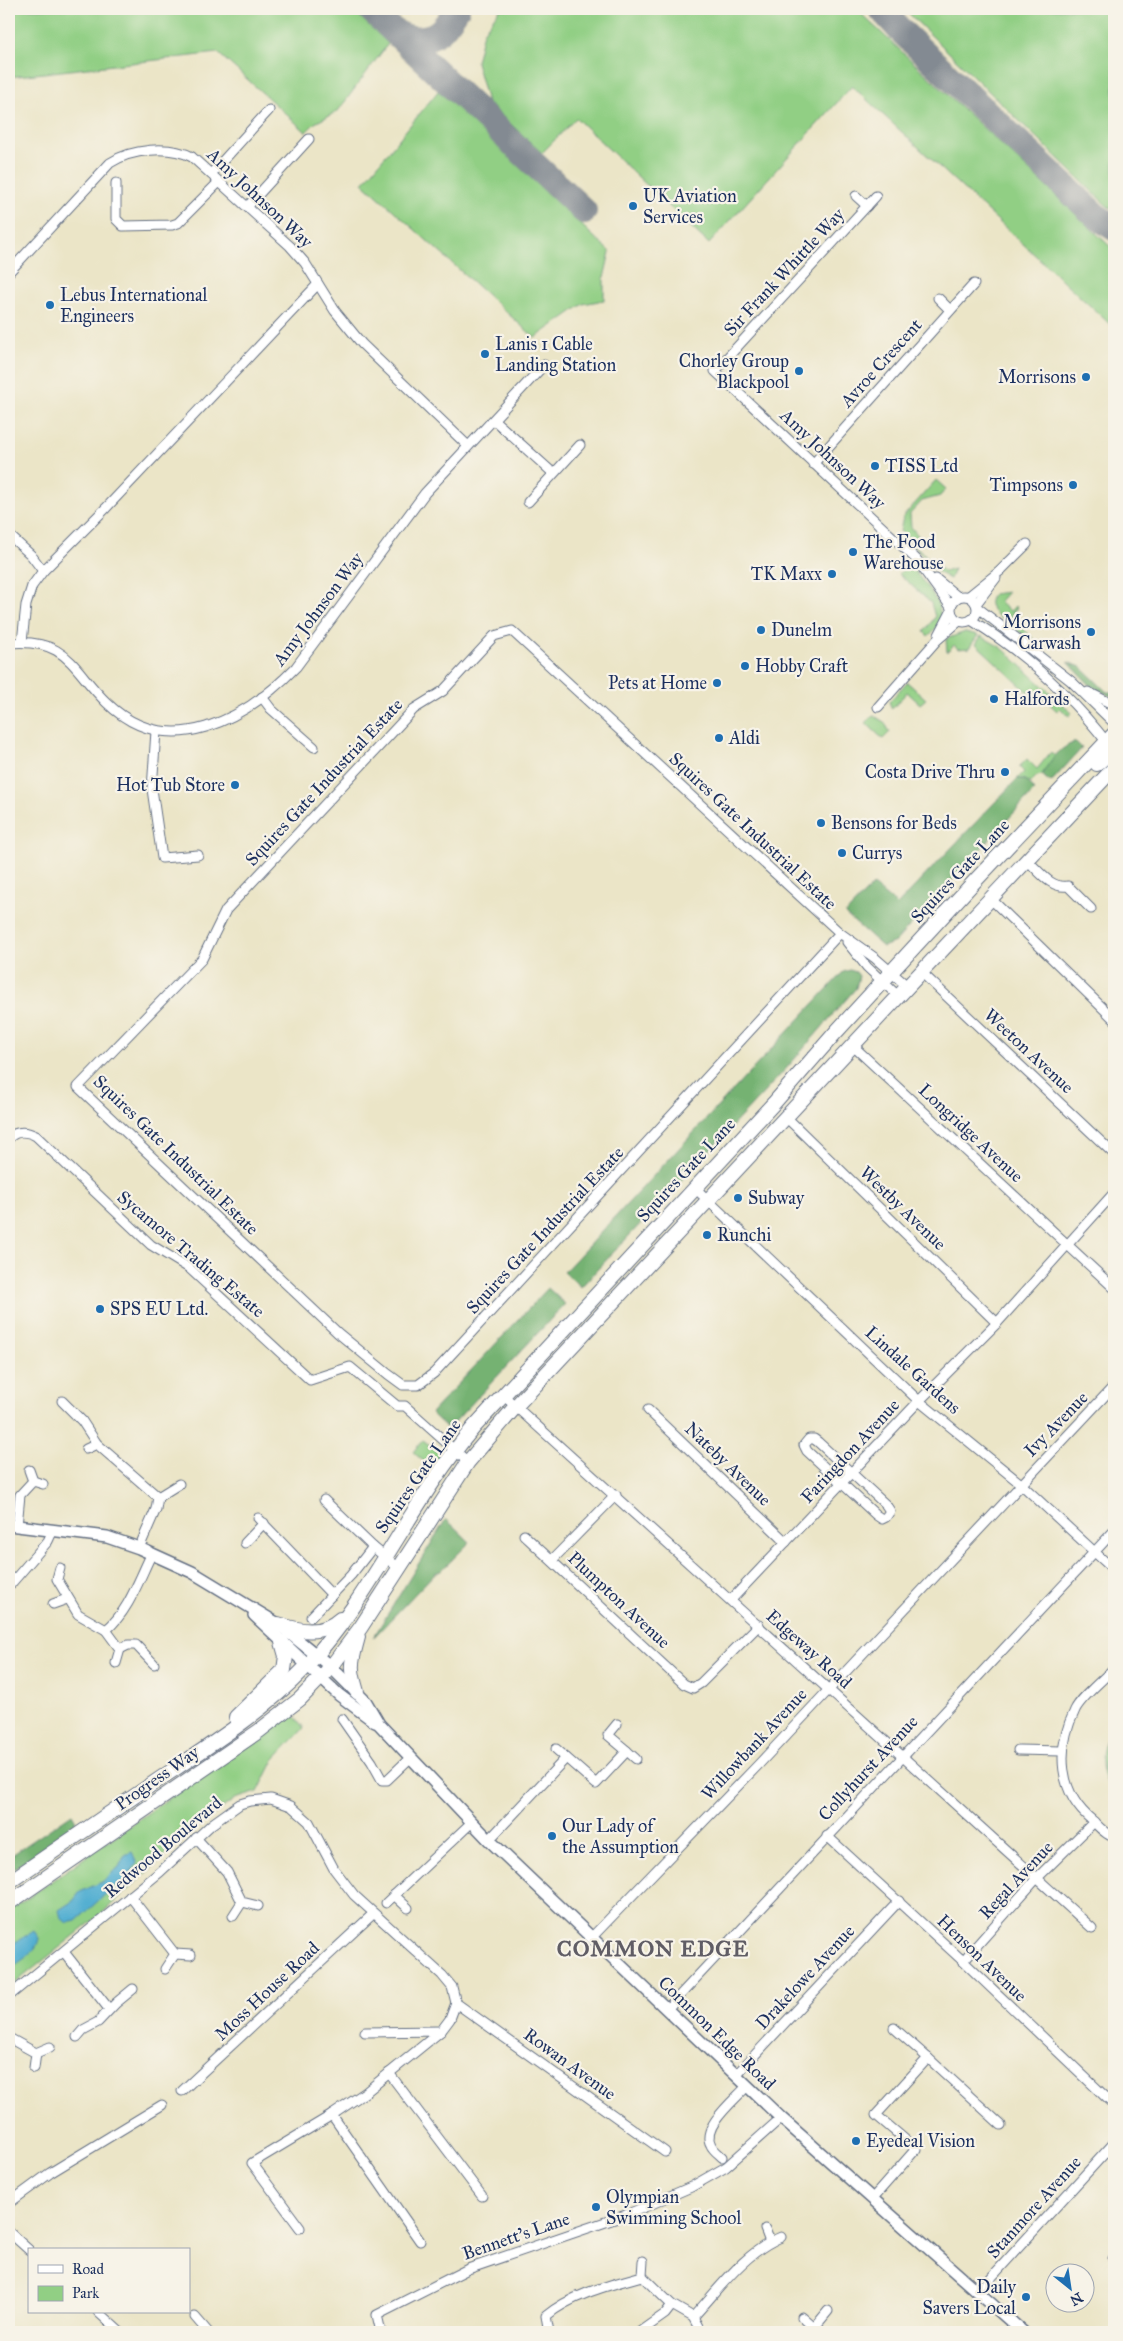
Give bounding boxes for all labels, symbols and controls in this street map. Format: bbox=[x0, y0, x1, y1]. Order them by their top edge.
street label: Amy Johnson Way bbox=[201, 143, 318, 254]
place label: UK Aviation Services bbox=[643, 185, 737, 228]
marker: UK Aviation Services bbox=[627, 200, 639, 212]
street label: Sir Frank Whittle Way bbox=[719, 203, 849, 340]
place label: Lebus International Engineers bbox=[60, 284, 208, 328]
marker: Lebus International Engineers bbox=[44, 299, 56, 311]
street label: Avroe Crescent bbox=[835, 314, 927, 413]
place label: Lanis 1 Cable Landing Station bbox=[495, 333, 616, 377]
marker: Lanis 1 Cable Landing Station bbox=[479, 348, 491, 360]
place label: Chorley Group Blackpool bbox=[679, 350, 789, 393]
marker: Chorley Group Blackpool bbox=[793, 365, 805, 377]
place label: Morrisons bbox=[998, 366, 1076, 388]
marker: Morrisons bbox=[1080, 371, 1092, 383]
street label: Amy Johnson Way bbox=[774, 404, 891, 515]
place label: TISS Ltd bbox=[885, 455, 958, 477]
marker: TISS Ltd bbox=[869, 460, 881, 472]
place label: Timpsons bbox=[989, 474, 1063, 496]
marker: Timpsons bbox=[1067, 479, 1079, 491]
place label: The Food Warehouse bbox=[863, 531, 944, 574]
marker: The Food Warehouse bbox=[847, 546, 859, 558]
street label: Amy Johnson Way bbox=[268, 547, 369, 671]
place label: TK Maxx bbox=[751, 563, 822, 585]
marker: TK Maxx bbox=[826, 568, 838, 580]
place label: Morrisons Carwash bbox=[1003, 611, 1081, 654]
place label: Dunelm bbox=[771, 619, 832, 641]
marker: Dunelm bbox=[755, 624, 767, 636]
marker: Morrisons Carwash bbox=[1085, 626, 1097, 638]
place label: Hobby Craft bbox=[755, 655, 849, 677]
marker: Hobby Craft bbox=[739, 660, 751, 672]
place label: Pets at Home bbox=[608, 672, 707, 694]
marker: Pets at Home bbox=[711, 677, 723, 689]
place label: Halfords bbox=[1004, 688, 1069, 710]
marker: Halfords bbox=[988, 693, 1000, 705]
street label: Squires Gate Industrial Estate bbox=[241, 694, 408, 871]
place label: Aldi bbox=[728, 727, 760, 749]
marker: Aldi bbox=[713, 732, 725, 744]
street label: Squires Gate Industrial Estate bbox=[664, 748, 841, 915]
place label: Costa Drive Thru bbox=[865, 761, 995, 783]
marker: Costa Drive Thru bbox=[999, 766, 1011, 778]
place label: Hot Tub Store bbox=[116, 774, 225, 796]
marker: Hot Tub Store bbox=[229, 779, 241, 791]
place label: Bensons for Beds bbox=[831, 812, 957, 834]
street label: Squires Gate Lane bbox=[906, 814, 1015, 928]
marker: Bensons for Beds bbox=[815, 817, 827, 829]
place label: Currys bbox=[852, 842, 902, 864]
marker: Currys bbox=[836, 847, 848, 859]
street label: Weeton Avenue bbox=[980, 1004, 1078, 1098]
street label: Squires Gate Industrial Estate bbox=[88, 1070, 263, 1240]
street label: Longridge Avenue bbox=[913, 1079, 1028, 1188]
street label: Squires Gate Lane bbox=[632, 1113, 741, 1227]
street label: Squires Gate Industrial Estate bbox=[462, 1142, 629, 1319]
street label: Westby Avenue bbox=[855, 1161, 951, 1255]
street label: Sycamore Trading Estate bbox=[112, 1186, 269, 1323]
place label: Subway bbox=[748, 1187, 805, 1209]
marker: Subway bbox=[732, 1192, 744, 1204]
place label: Runchi bbox=[717, 1224, 771, 1246]
marker: Runchi bbox=[701, 1229, 713, 1241]
place label: SPS EU Ltd. bbox=[110, 1298, 208, 1320]
marker: SPS EU Ltd. bbox=[94, 1303, 106, 1315]
street label: Lindale Gardens bbox=[861, 1321, 965, 1419]
street label: Ivy Avenue bbox=[1019, 1387, 1093, 1461]
street label: Faringdon Avenue bbox=[796, 1394, 905, 1508]
street label: Squires Gate Lane bbox=[370, 1415, 466, 1538]
street label: Nateby Avenue bbox=[680, 1417, 776, 1511]
street label: Plumpton Avenue bbox=[563, 1547, 675, 1653]
street label: Edgeway Road bbox=[761, 1605, 856, 1694]
street label: Willowbank Avenue bbox=[697, 1683, 811, 1805]
street label: Collyhurst Avenue bbox=[813, 1711, 923, 1825]
street label: Progress Way bbox=[111, 1741, 204, 1816]
street label: Redwood Boulevard bbox=[100, 1791, 226, 1903]
place label: Our Lady of the Assumption bbox=[562, 1815, 679, 1858]
marker: Our Lady of the Assumption bbox=[546, 1830, 558, 1842]
street label: Regal Avenue bbox=[974, 1836, 1058, 1924]
street label: Henson Avenue bbox=[933, 1910, 1031, 2006]
street label: Drakelowe Avenue bbox=[751, 1920, 859, 2034]
district label: COMMON EDGE bbox=[557, 1935, 749, 1962]
street label: Moss House Road bbox=[210, 1937, 324, 2045]
street label: Common Edge Road bbox=[653, 1971, 780, 2095]
street label: Rowan Avenue bbox=[520, 2023, 620, 2105]
place label: Eyedeal Vision bbox=[866, 2130, 975, 2152]
marker: Eyedeal Vision bbox=[850, 2135, 862, 2147]
street label: Stanmore Avenue bbox=[982, 2151, 1086, 2263]
place label: Olympian Swimming School bbox=[606, 2186, 741, 2230]
marker: Olympian Swimming School bbox=[590, 2201, 602, 2213]
street label: Bennett's Lane bbox=[459, 2207, 573, 2265]
legend bbox=[28, 2248, 190, 2314]
text: Road bbox=[72, 2260, 104, 2278]
north arrow bbox=[1046, 2264, 1096, 2314]
place label: Daily Savers Local bbox=[923, 2276, 1017, 2319]
text: Park bbox=[72, 2284, 99, 2302]
text: N bbox=[1067, 2288, 1086, 2309]
marker: Daily Savers Local bbox=[1020, 2291, 1032, 2303]

